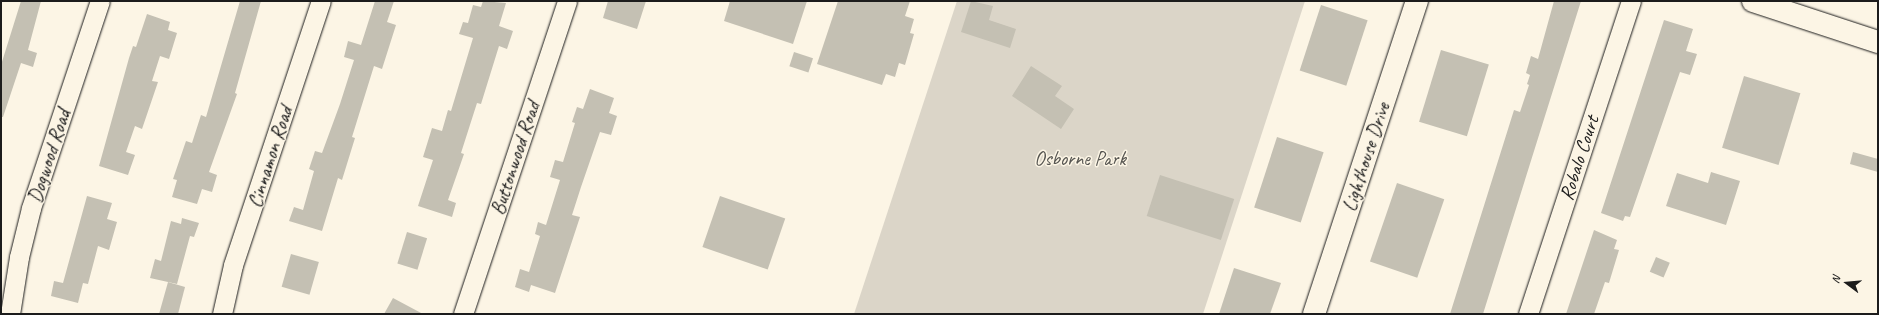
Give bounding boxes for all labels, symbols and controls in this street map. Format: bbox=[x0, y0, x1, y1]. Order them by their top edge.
street label: Buttonwood Road bbox=[485, 98, 545, 218]
street label: Lighthouse Drive bbox=[1337, 100, 1395, 214]
street label: Cinnamon Road bbox=[242, 103, 298, 211]
street label: Dogwood Road bbox=[23, 106, 75, 206]
street label: Robalo Court bbox=[1554, 113, 1604, 203]
park label: Osborne Park bbox=[1034, 146, 1126, 170]
north arrow bbox=[1827, 263, 1867, 303]
text: N bbox=[1828, 274, 1843, 285]

